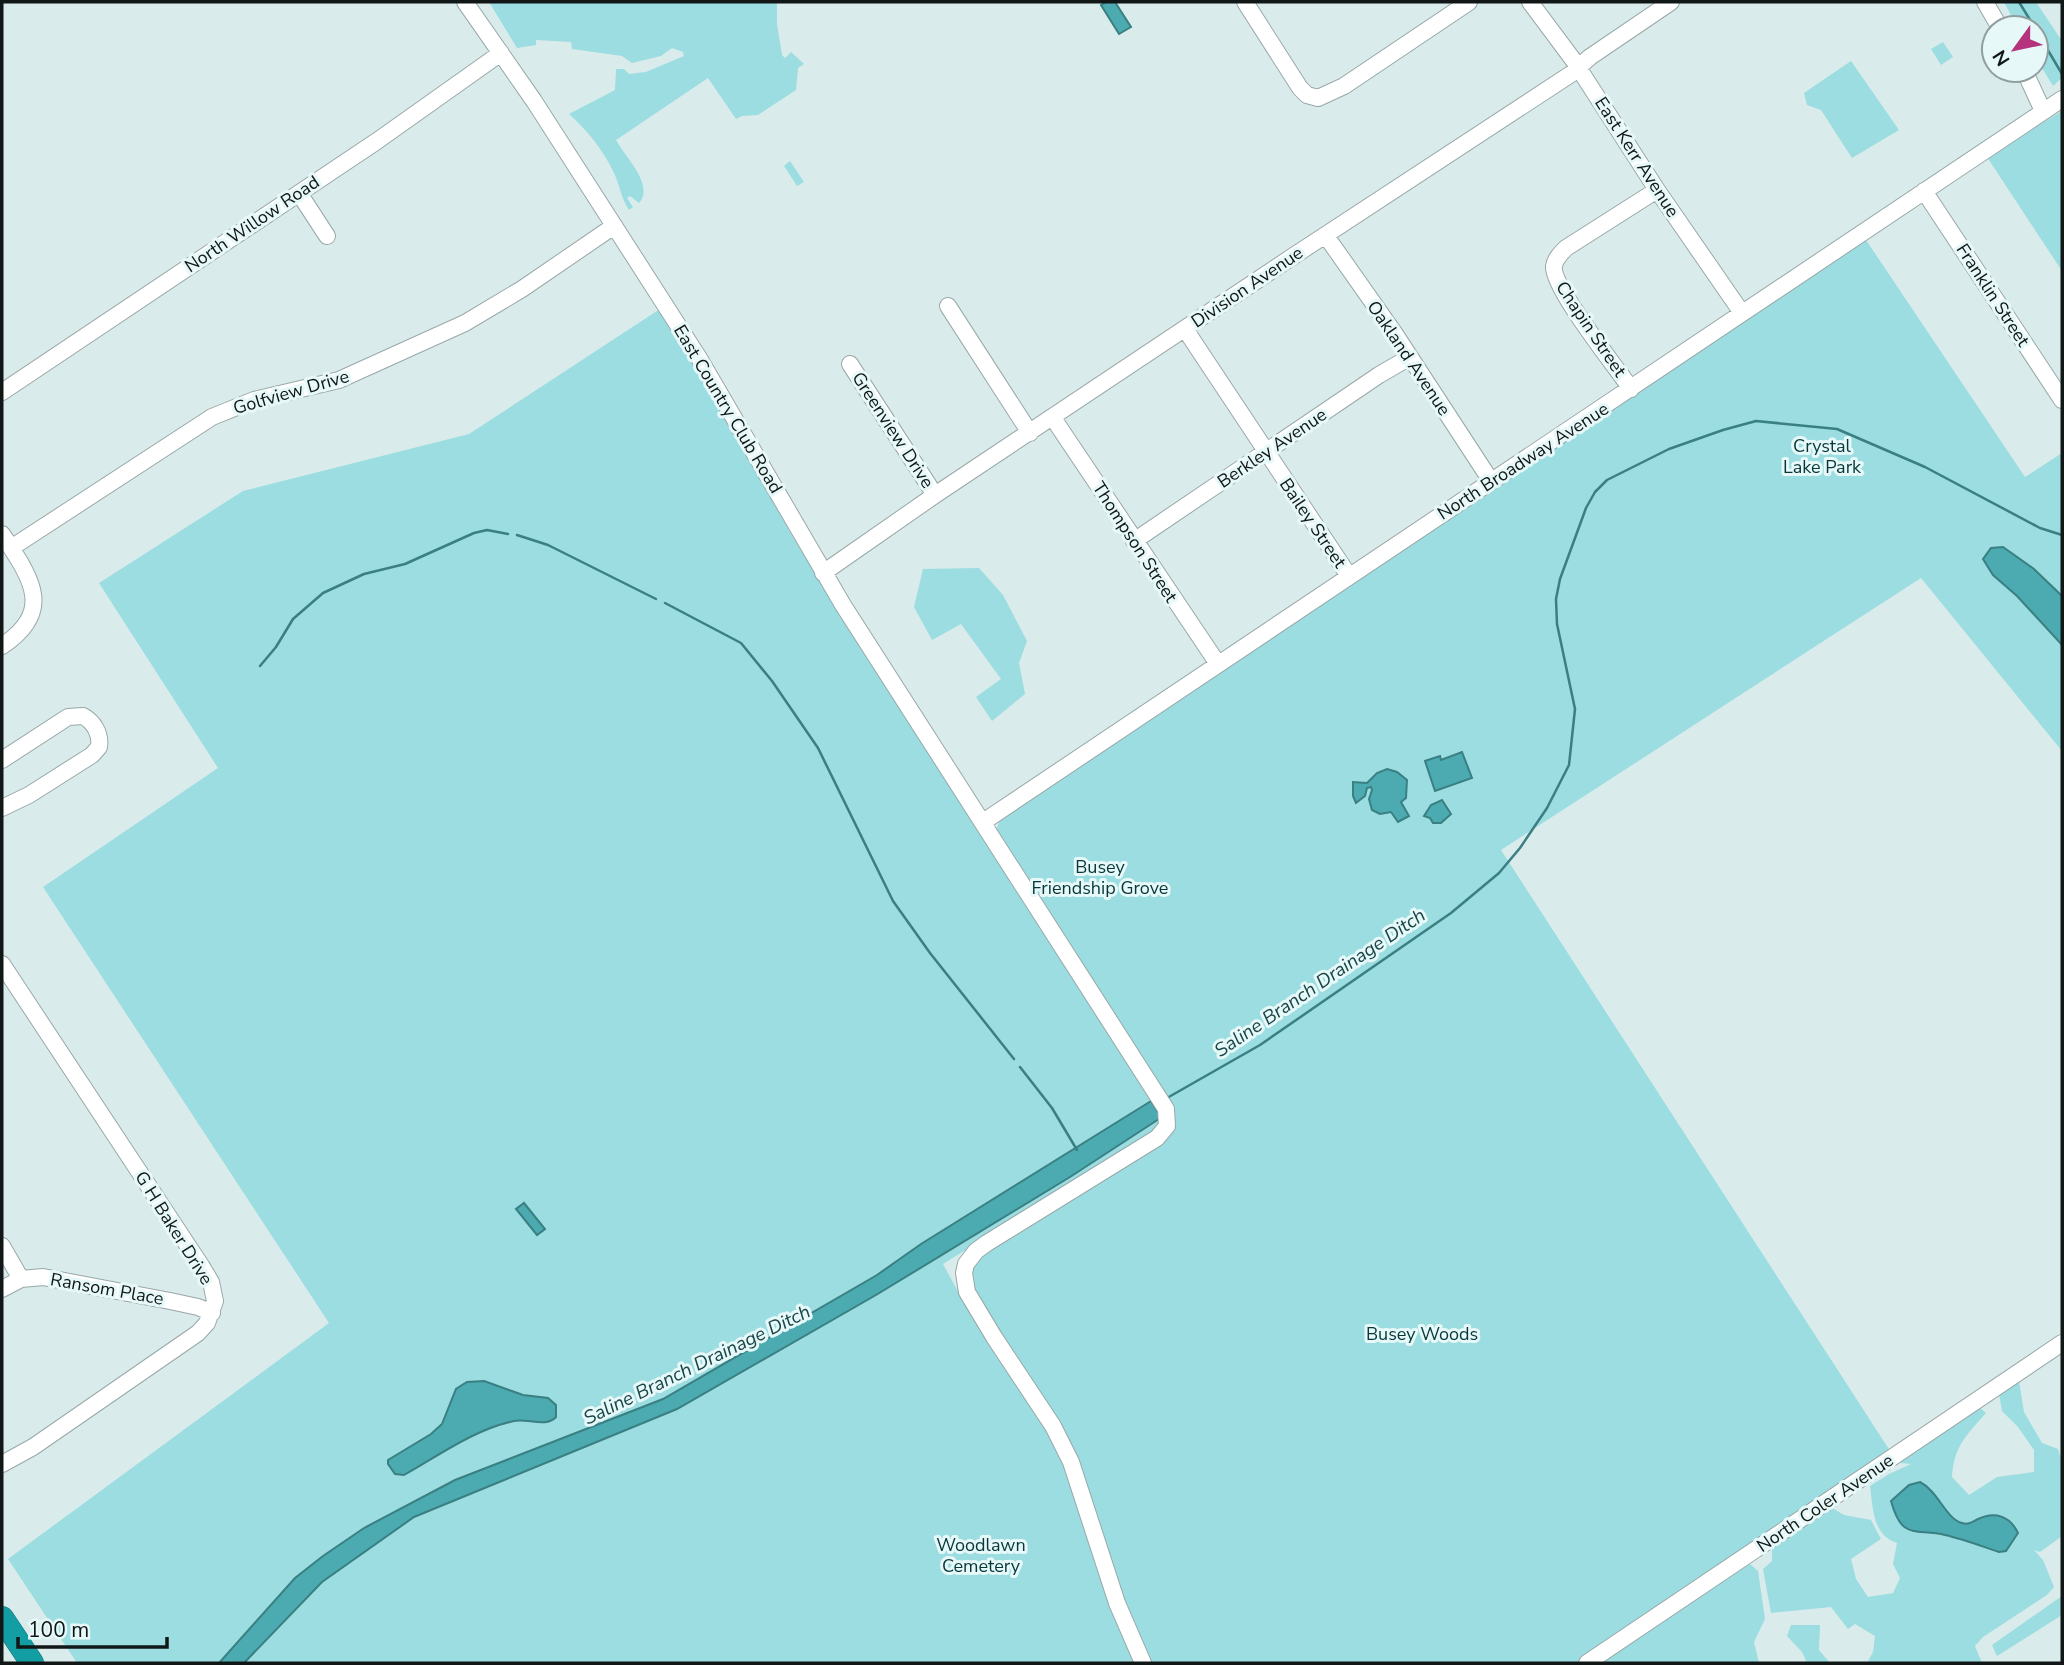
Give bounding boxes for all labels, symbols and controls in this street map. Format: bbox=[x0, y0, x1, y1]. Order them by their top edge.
north arrow bbox=[1980, 14, 2050, 84]
text: N bbox=[1987, 45, 2016, 71]
street label: East Kerr Avenue bbox=[1589, 92, 1685, 222]
street label: North Willow Road bbox=[180, 170, 324, 278]
street label: Franklin Street bbox=[1951, 239, 2036, 352]
street label: Division Avenue bbox=[1186, 241, 1308, 333]
street label: Chapin Street bbox=[1550, 276, 1632, 382]
street label: Oakland Avenue bbox=[1362, 296, 1456, 420]
street label: East Country Club Road bbox=[668, 320, 788, 498]
street label: Golfview Drive bbox=[230, 364, 352, 420]
street label: Greenview Drive bbox=[846, 367, 940, 493]
street label: North Broadway Avenue bbox=[1433, 397, 1613, 525]
street label: Berkley Avenue bbox=[1213, 403, 1331, 493]
park label: Crystal Lake Park bbox=[1783, 434, 1862, 479]
street label: Bailey Street bbox=[1274, 473, 1352, 573]
street label: Thompson Street bbox=[1087, 477, 1183, 608]
park label: Busey Friendship Grove bbox=[1032, 855, 1168, 900]
water label: Saline Branch Drainage Ditch bbox=[1209, 902, 1431, 1064]
street label: G H Baker Drive bbox=[129, 1167, 219, 1289]
street label: Ransom Place bbox=[49, 1267, 165, 1311]
water label: Saline Branch Drainage Ditch bbox=[579, 1299, 815, 1431]
park label: Busey Woods bbox=[1366, 1322, 1478, 1346]
street label: North Coler Avenue bbox=[1752, 1448, 1898, 1558]
park label: Woodlawn Cemetery bbox=[936, 1533, 1026, 1578]
scale bar bbox=[18, 1606, 166, 1650]
text: 100 m bbox=[28, 1616, 89, 1644]

